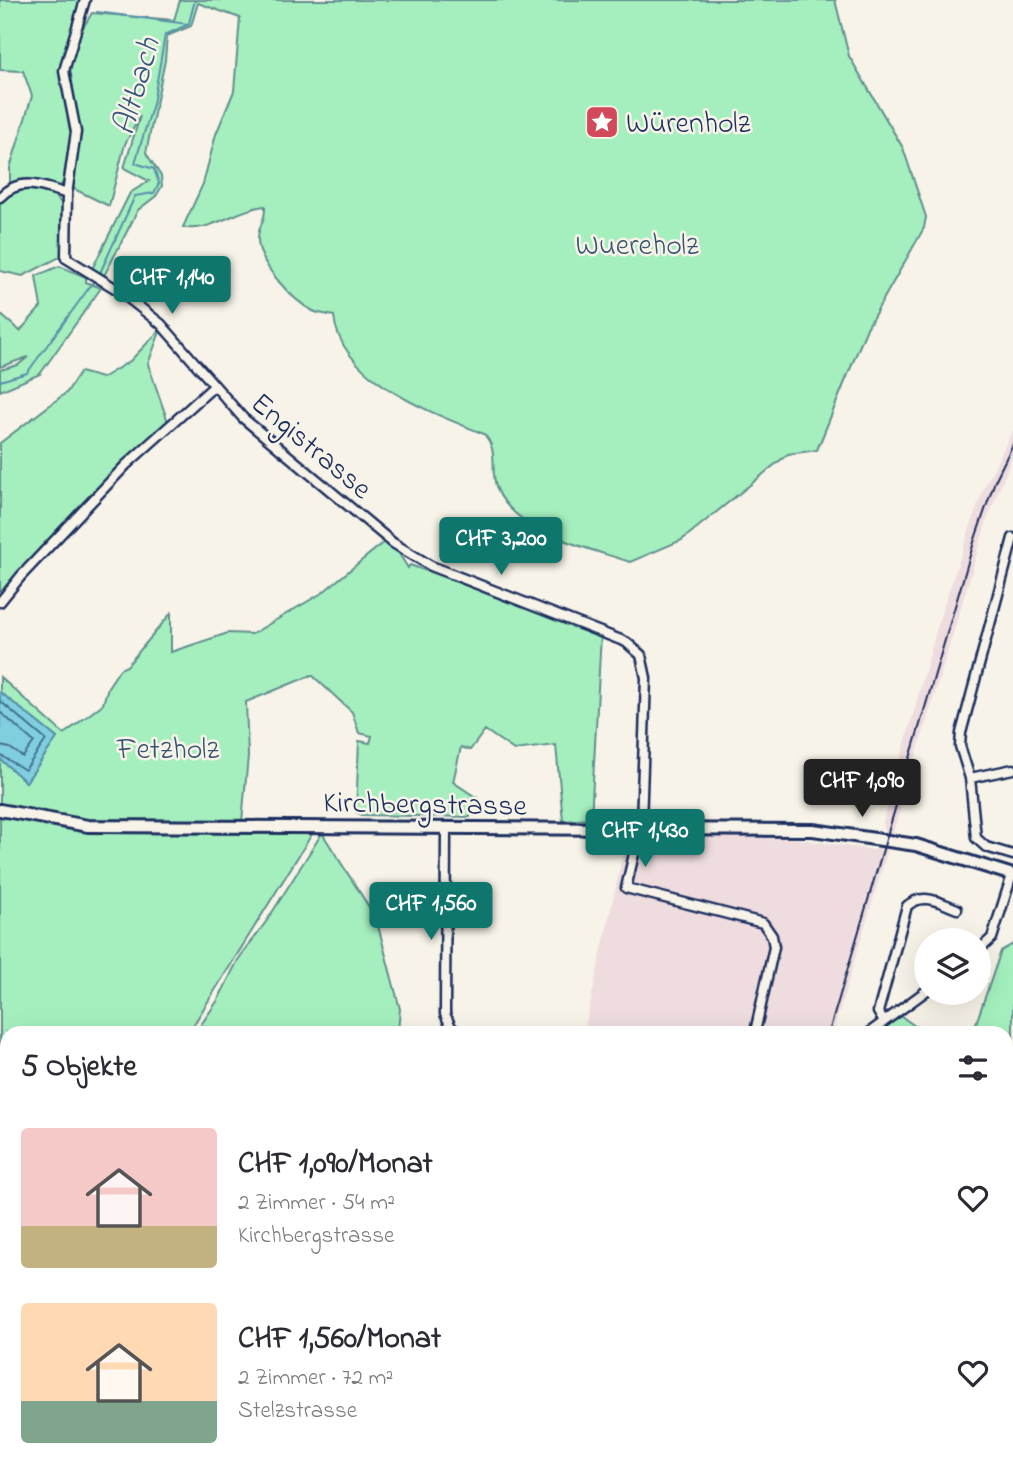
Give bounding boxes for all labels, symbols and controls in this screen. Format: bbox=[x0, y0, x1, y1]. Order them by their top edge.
water label: Altbach bbox=[102, 32, 175, 141]
place icon: Würenholz bbox=[583, 103, 621, 141]
place label: Würenholz bbox=[626, 103, 751, 147]
park label: Wuereholz bbox=[575, 225, 699, 269]
pin: CHF 1,140 bbox=[92, 256, 252, 316]
text: CHF 1,140 bbox=[130, 262, 214, 295]
street label: Engistrasse bbox=[240, 383, 381, 512]
pin: CHF 3,200 bbox=[421, 518, 581, 577]
text: CHF 3,200 bbox=[455, 523, 547, 556]
park label: Fetzholz bbox=[116, 729, 219, 773]
pin: CHF 1,090 bbox=[782, 760, 942, 819]
text: CHF 1,090 bbox=[820, 765, 904, 798]
street label: Kirchbergstrasse bbox=[323, 782, 528, 830]
pin: CHF 1,430 bbox=[565, 810, 725, 869]
text: CHF 1,430 bbox=[602, 815, 688, 848]
pin: CHF 1,560 bbox=[351, 883, 511, 942]
text: CHF 1,560 bbox=[385, 888, 477, 921]
map controls bbox=[914, 928, 991, 1005]
button: layers bbox=[914, 928, 991, 1005]
text: 5 Objekte bbox=[21, 1046, 137, 1090]
icon: filters bbox=[954, 1049, 992, 1087]
text: CHF 1,090/Monat bbox=[238, 1143, 433, 1187]
icon: home bbox=[77, 1156, 161, 1240]
icon: heart bbox=[954, 1179, 992, 1217]
text: 2 Zimmer · 54 m² bbox=[238, 1187, 395, 1220]
text: Kirchbergstrasse bbox=[238, 1220, 394, 1253]
text: CHF 1,560/Monat bbox=[238, 1318, 441, 1362]
icon: home bbox=[77, 1331, 161, 1415]
icon: heart bbox=[954, 1354, 992, 1392]
text: 2 Zimmer · 72 m² bbox=[238, 1362, 393, 1395]
text: Stelzstrasse bbox=[238, 1395, 357, 1428]

